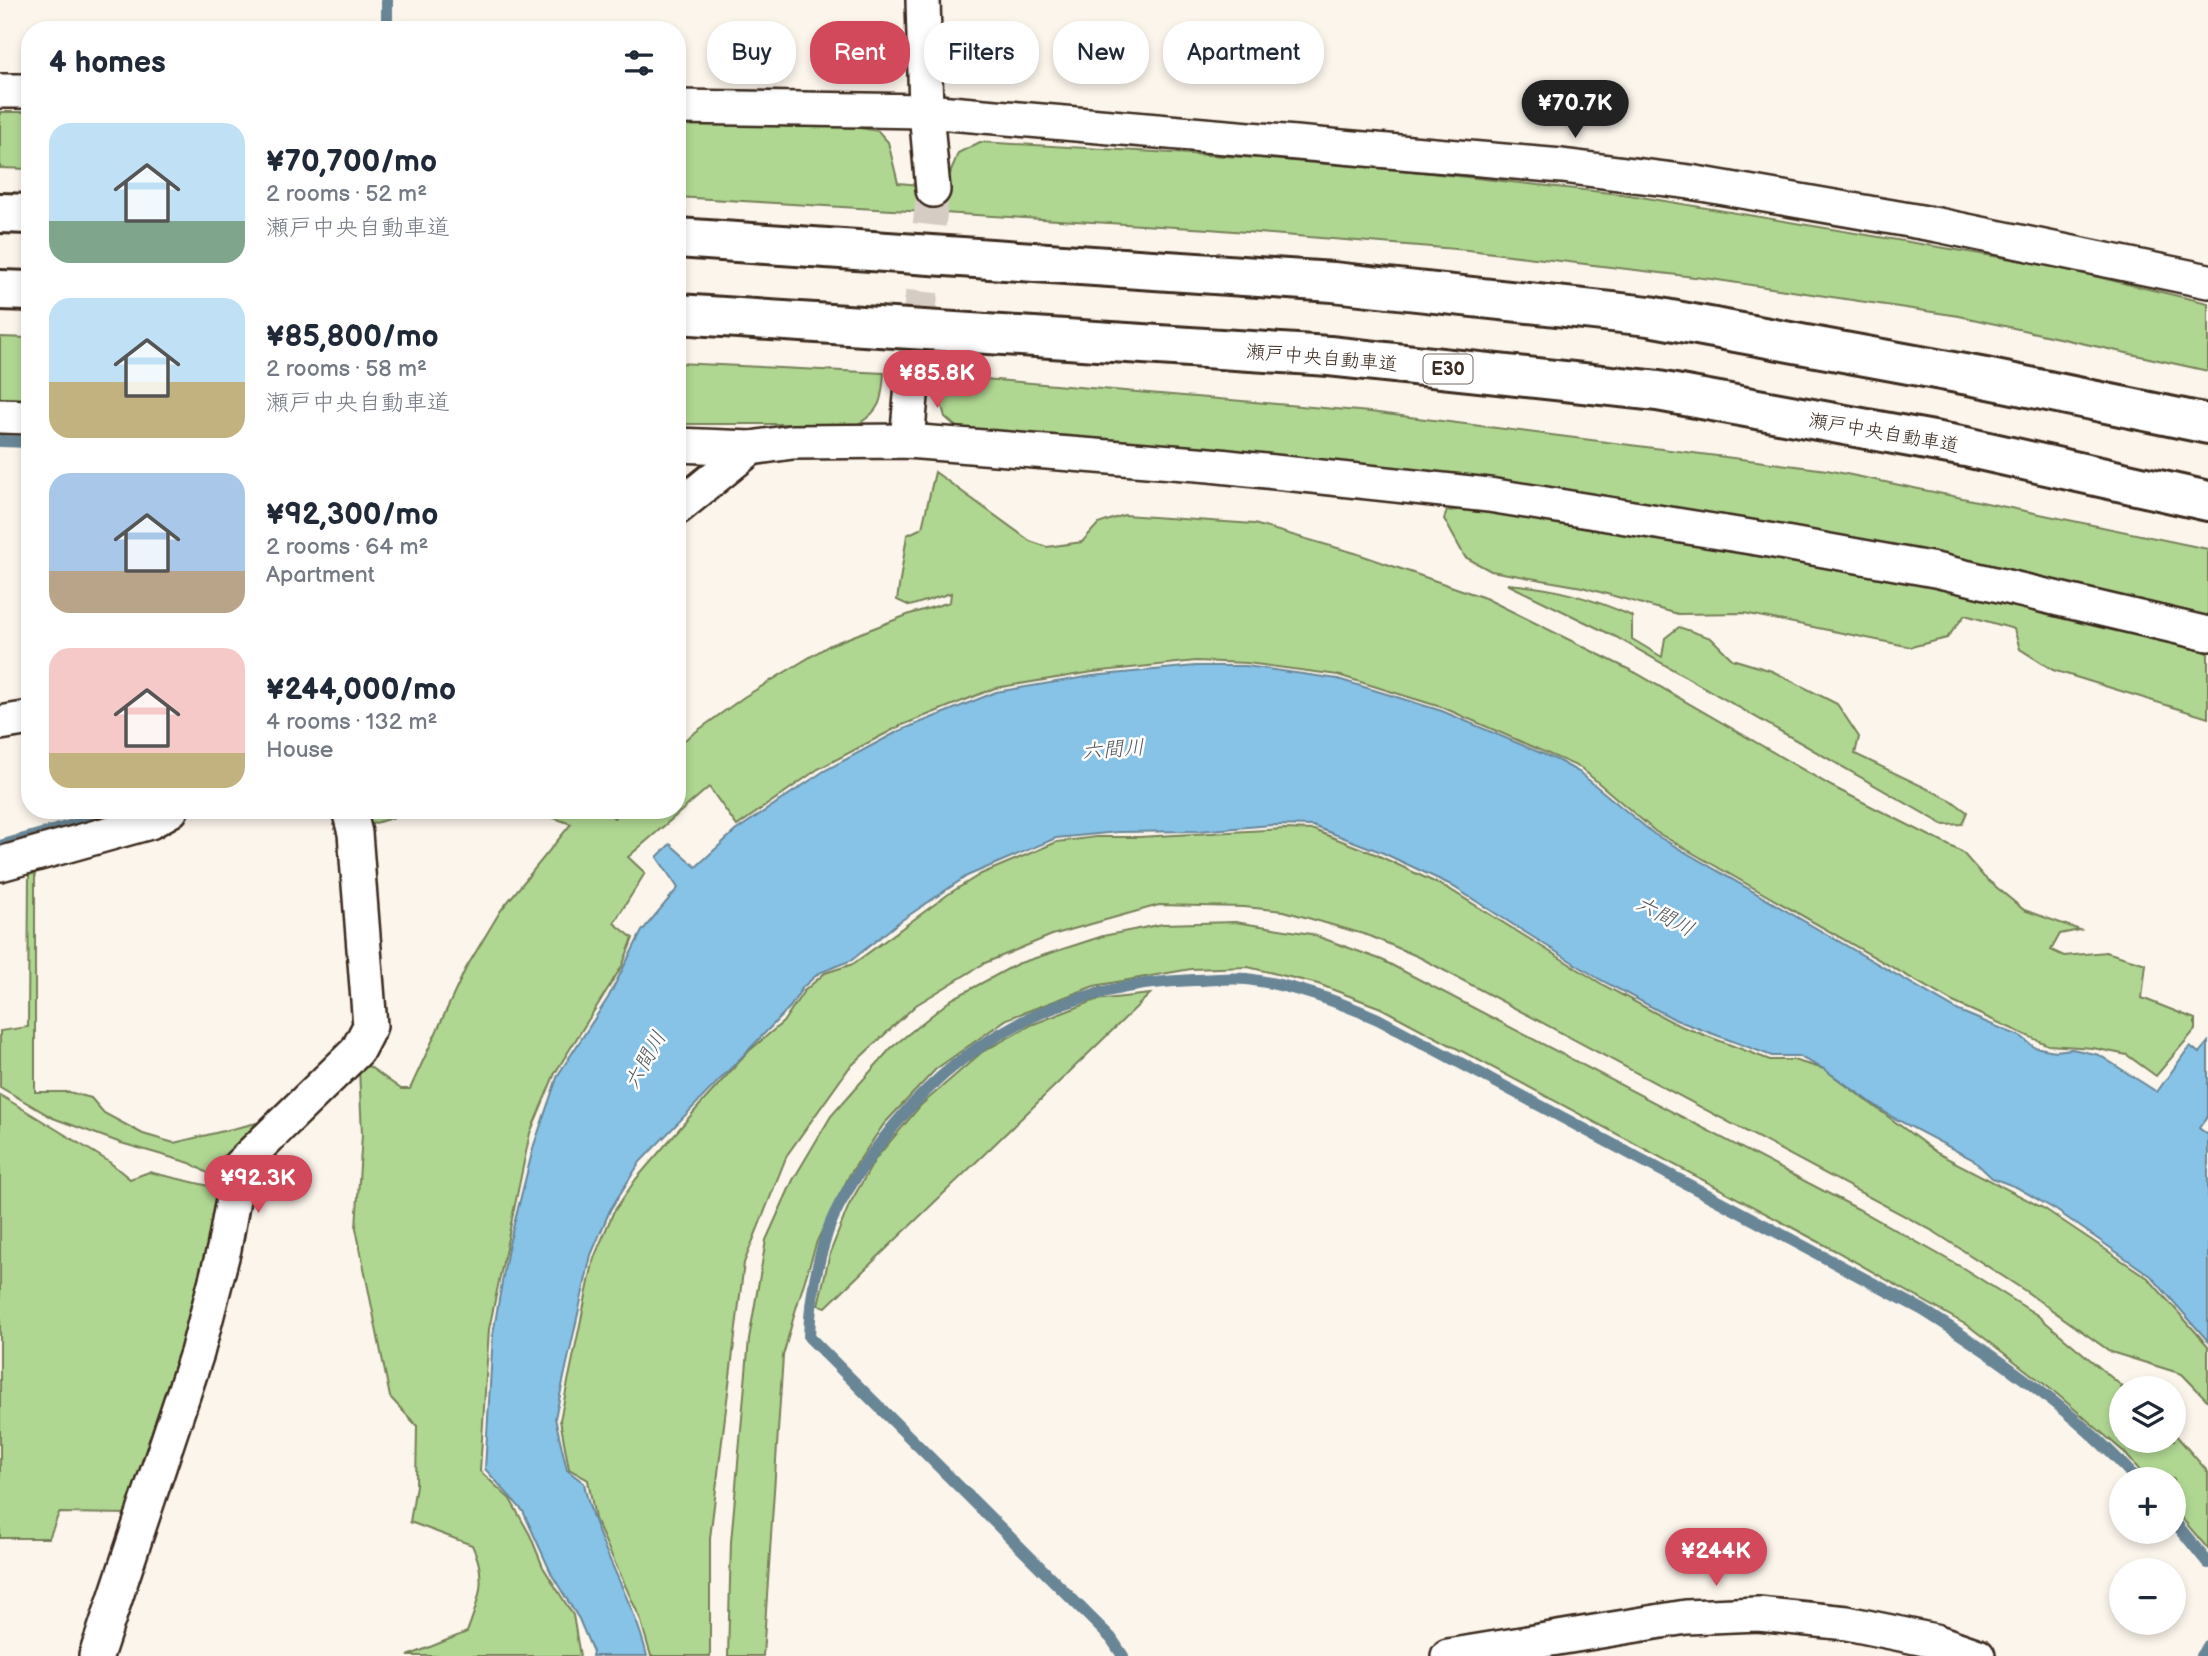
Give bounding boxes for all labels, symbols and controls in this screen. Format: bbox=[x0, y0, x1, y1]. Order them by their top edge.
chip: Buy bbox=[707, 21, 796, 84]
chip: Rent bbox=[810, 21, 910, 84]
chip: Filters bbox=[924, 21, 1039, 84]
chip: New bbox=[1053, 21, 1149, 84]
chip: Apartment bbox=[1163, 21, 1324, 84]
icon: filters bbox=[620, 44, 658, 82]
text: 4 homes bbox=[49, 45, 166, 81]
pin: ¥70.7K bbox=[1518, 80, 1632, 140]
text: ¥70.7K bbox=[1538, 89, 1612, 117]
text: ¥70,700/mo bbox=[266, 144, 437, 180]
icon: home bbox=[105, 151, 189, 235]
text: 2 rooms · 52 m² bbox=[266, 180, 427, 208]
text: 瀬戸中央自動車道 bbox=[266, 214, 450, 242]
text: ¥85,800/mo bbox=[266, 319, 439, 355]
icon: home bbox=[105, 326, 189, 410]
street label: 瀬戸中央自動車道 bbox=[1245, 340, 1399, 377]
pin: ¥85.8K bbox=[880, 350, 994, 410]
road number: E30 bbox=[1424, 354, 1472, 384]
text: 2 rooms · 58 m² bbox=[266, 355, 427, 383]
text: ¥85.8K bbox=[899, 359, 975, 387]
text: 瀬戸中央自動車道 bbox=[266, 389, 450, 417]
street label: 瀬戸中央自動車道 bbox=[1807, 409, 1961, 458]
text: ¥92,300/mo bbox=[266, 497, 438, 533]
icon: home bbox=[105, 501, 189, 585]
text: 2 rooms · 64 m² bbox=[266, 533, 428, 561]
text: Apartment bbox=[266, 561, 375, 589]
text: ¥244,000/mo bbox=[266, 672, 456, 708]
icon: home bbox=[105, 676, 189, 760]
text: 4 rooms · 132 m² bbox=[266, 708, 437, 736]
water label: 六間川 bbox=[1081, 735, 1145, 764]
text: House bbox=[266, 736, 333, 764]
water label: 六間川 bbox=[1631, 891, 1698, 942]
water label: 六間川 bbox=[619, 1027, 672, 1094]
pin: ¥92.3K bbox=[201, 1156, 315, 1215]
text: ¥92.3K bbox=[220, 1164, 296, 1192]
map controls bbox=[2109, 1376, 2186, 1635]
button: layers bbox=[2109, 1376, 2186, 1453]
button: + bbox=[2109, 1467, 2186, 1544]
pin: ¥244K bbox=[1667, 1528, 1765, 1588]
text: ¥244K bbox=[1681, 1537, 1751, 1565]
button: − bbox=[2109, 1558, 2186, 1635]

